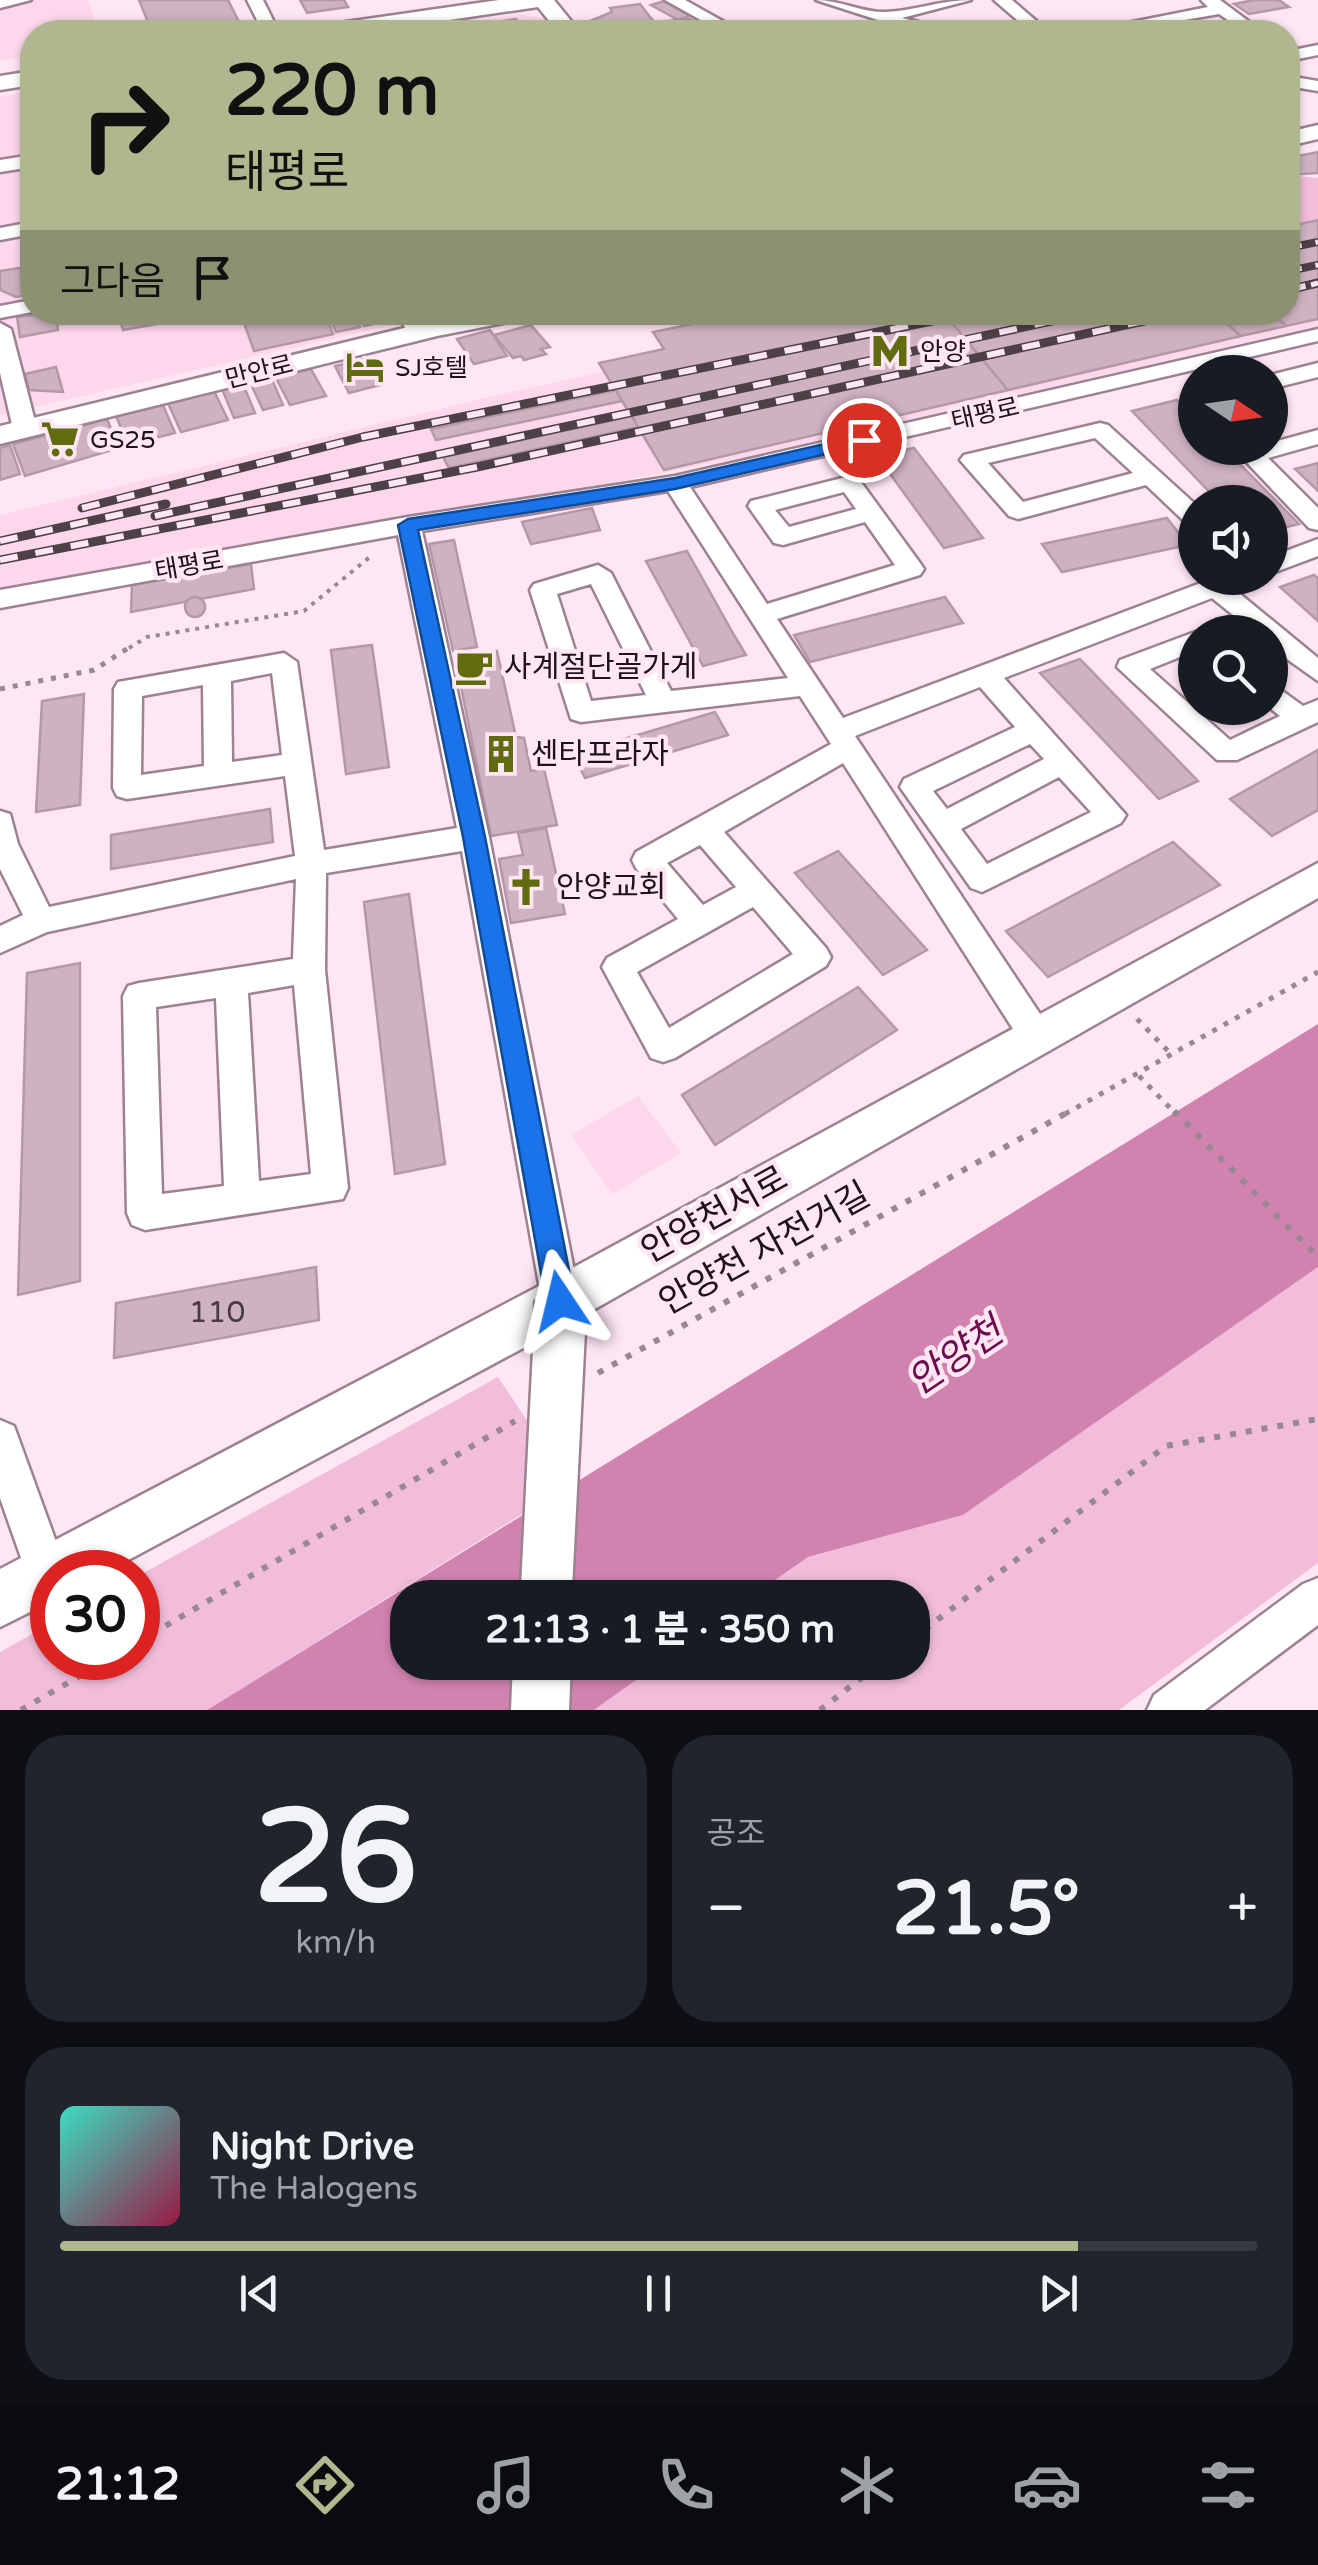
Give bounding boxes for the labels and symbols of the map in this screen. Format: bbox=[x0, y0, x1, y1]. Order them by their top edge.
metro station icon: 안양 bbox=[869, 330, 911, 372]
place label: 안양 bbox=[920, 337, 966, 367]
hotel icon: SJ호텔 bbox=[344, 346, 386, 388]
street label: 만안로 bbox=[222, 349, 296, 395]
place label: SJ호텔 bbox=[395, 353, 468, 383]
north arrow bbox=[1178, 355, 1288, 465]
street label: 태평로 bbox=[948, 392, 1022, 436]
pin bbox=[822, 398, 907, 483]
supermarket icon: GS25 bbox=[39, 418, 81, 460]
place label: GS25 bbox=[90, 425, 156, 455]
street label: 태평로 bbox=[153, 545, 226, 587]
cafe icon: 사계절단골가게 bbox=[453, 646, 495, 688]
place label: 사계절단골가게 bbox=[504, 649, 697, 686]
building icon: 센타프라자 bbox=[480, 733, 522, 775]
place label: 센타프라자 bbox=[531, 736, 669, 773]
church icon: 안양교회 bbox=[505, 866, 547, 908]
place label: 안양교회 bbox=[556, 869, 666, 906]
street label: 안양천서로 bbox=[634, 1157, 795, 1272]
street label: 안양천 자전거길 bbox=[652, 1174, 877, 1324]
position arrow bbox=[508, 1249, 612, 1353]
house number: 110 bbox=[189, 1294, 245, 1331]
water label: 안양천 bbox=[899, 1306, 1015, 1405]
speed limit sign: 30 bbox=[30, 1550, 160, 1680]

